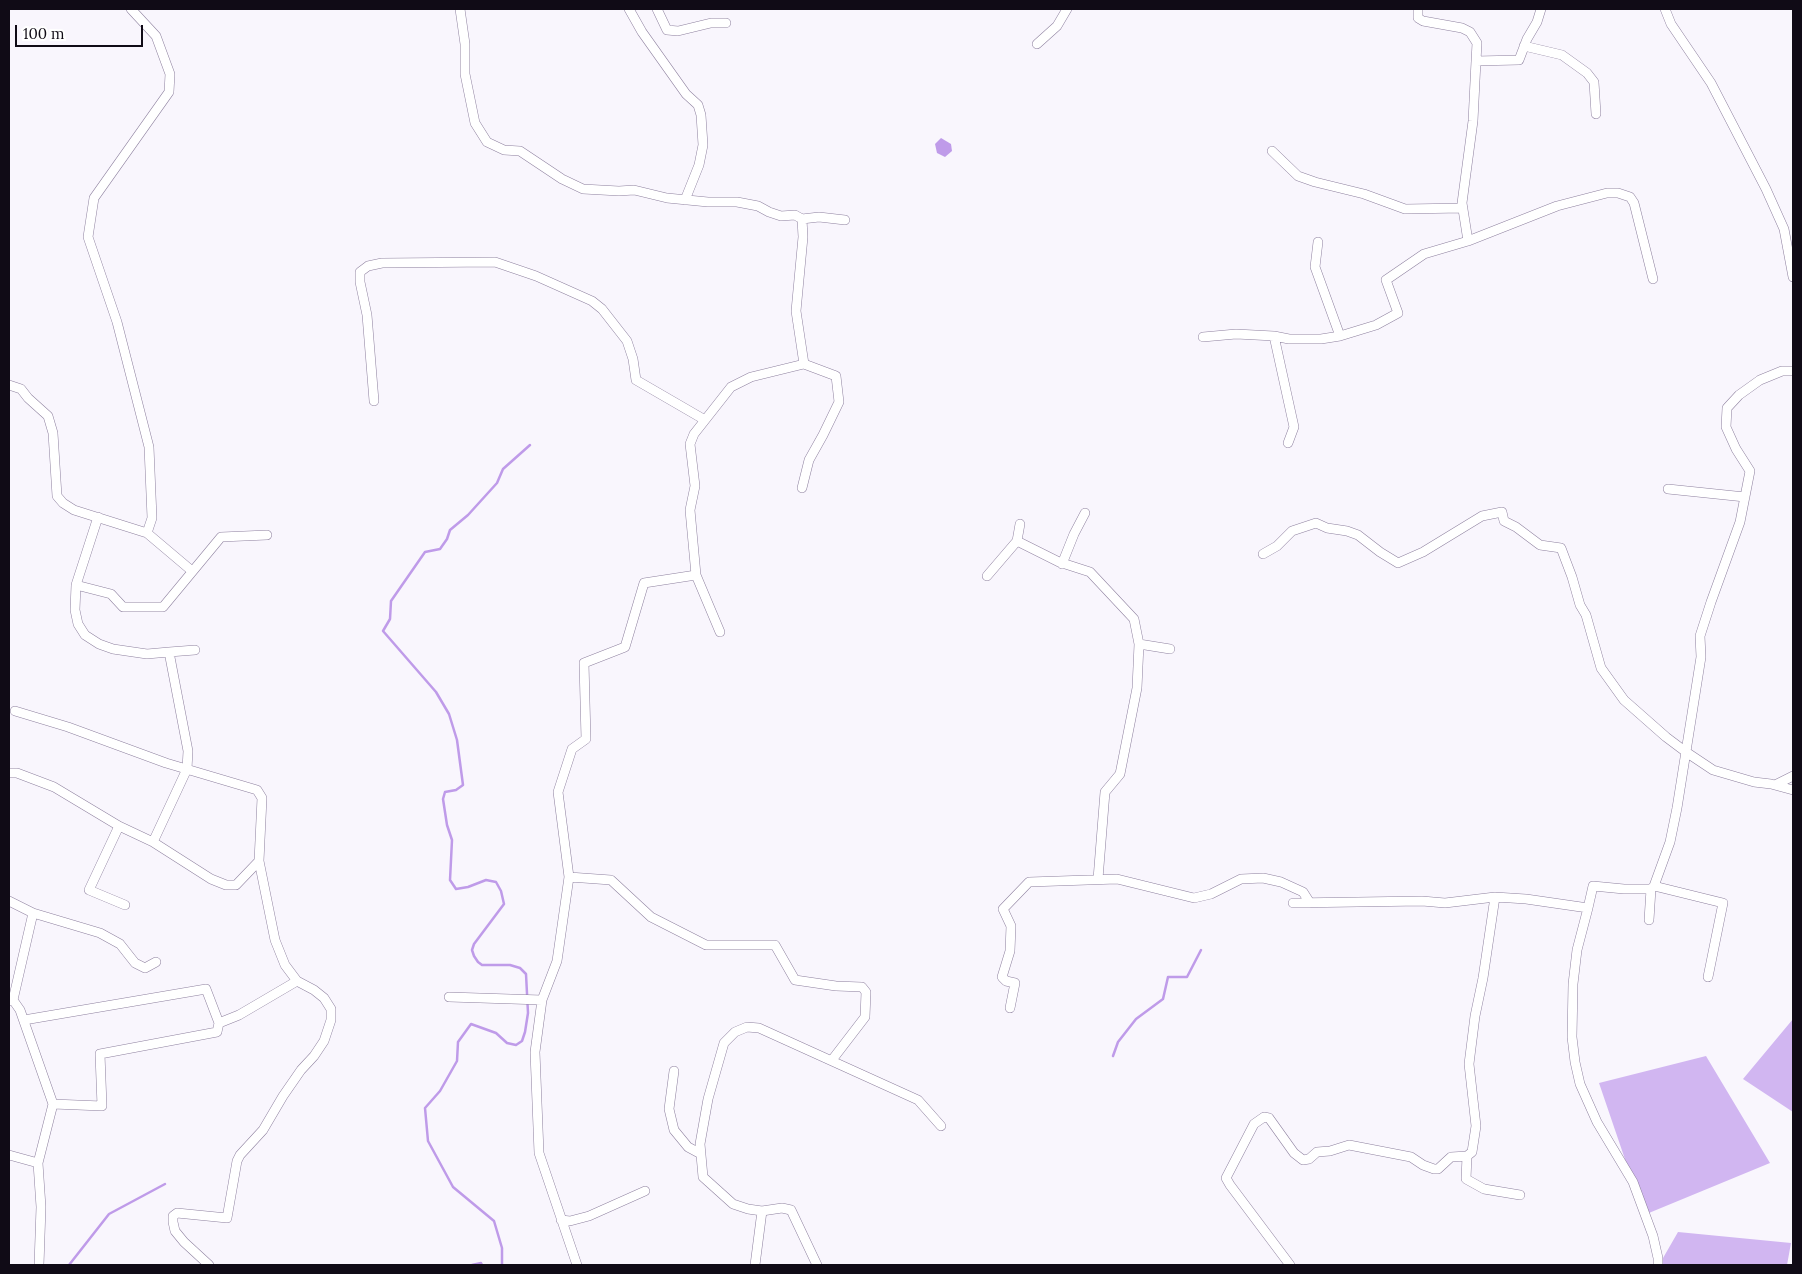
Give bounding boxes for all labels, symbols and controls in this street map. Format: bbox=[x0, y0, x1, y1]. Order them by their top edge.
scale bar bbox=[18, 15, 145, 47]
text: 100 m bbox=[23, 24, 64, 43]

